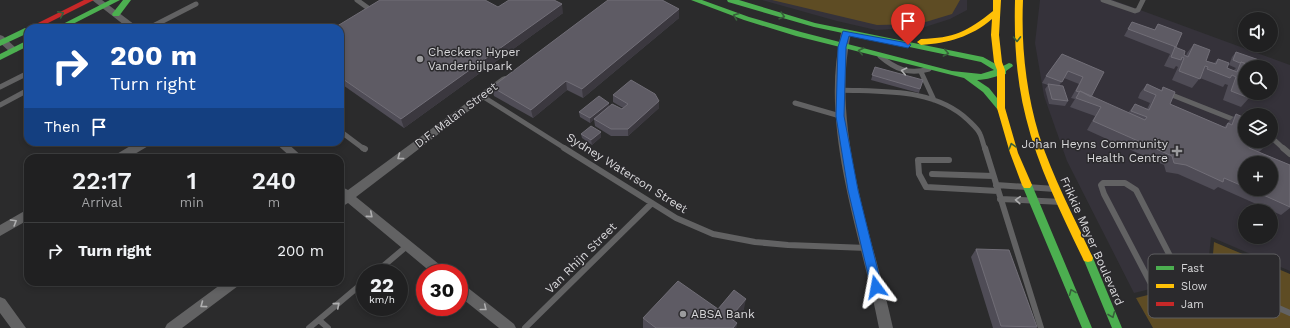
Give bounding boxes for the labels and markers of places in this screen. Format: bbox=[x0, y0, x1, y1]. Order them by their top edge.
pin bbox=[891, 4, 925, 45]
place label: Checkers Hyper Vanderbijlpark bbox=[428, 45, 520, 73]
marker: Checkers Hyper Vanderbijlpark bbox=[415, 54, 425, 64]
place label: Johan Heyns Community Health Centre bbox=[1021, 137, 1169, 165]
marker: Johan Heyns Community Health Centre bbox=[1171, 145, 1183, 157]
place label: ABSA Bank bbox=[691, 307, 755, 321]
marker: ABSA Bank bbox=[678, 309, 688, 319]

